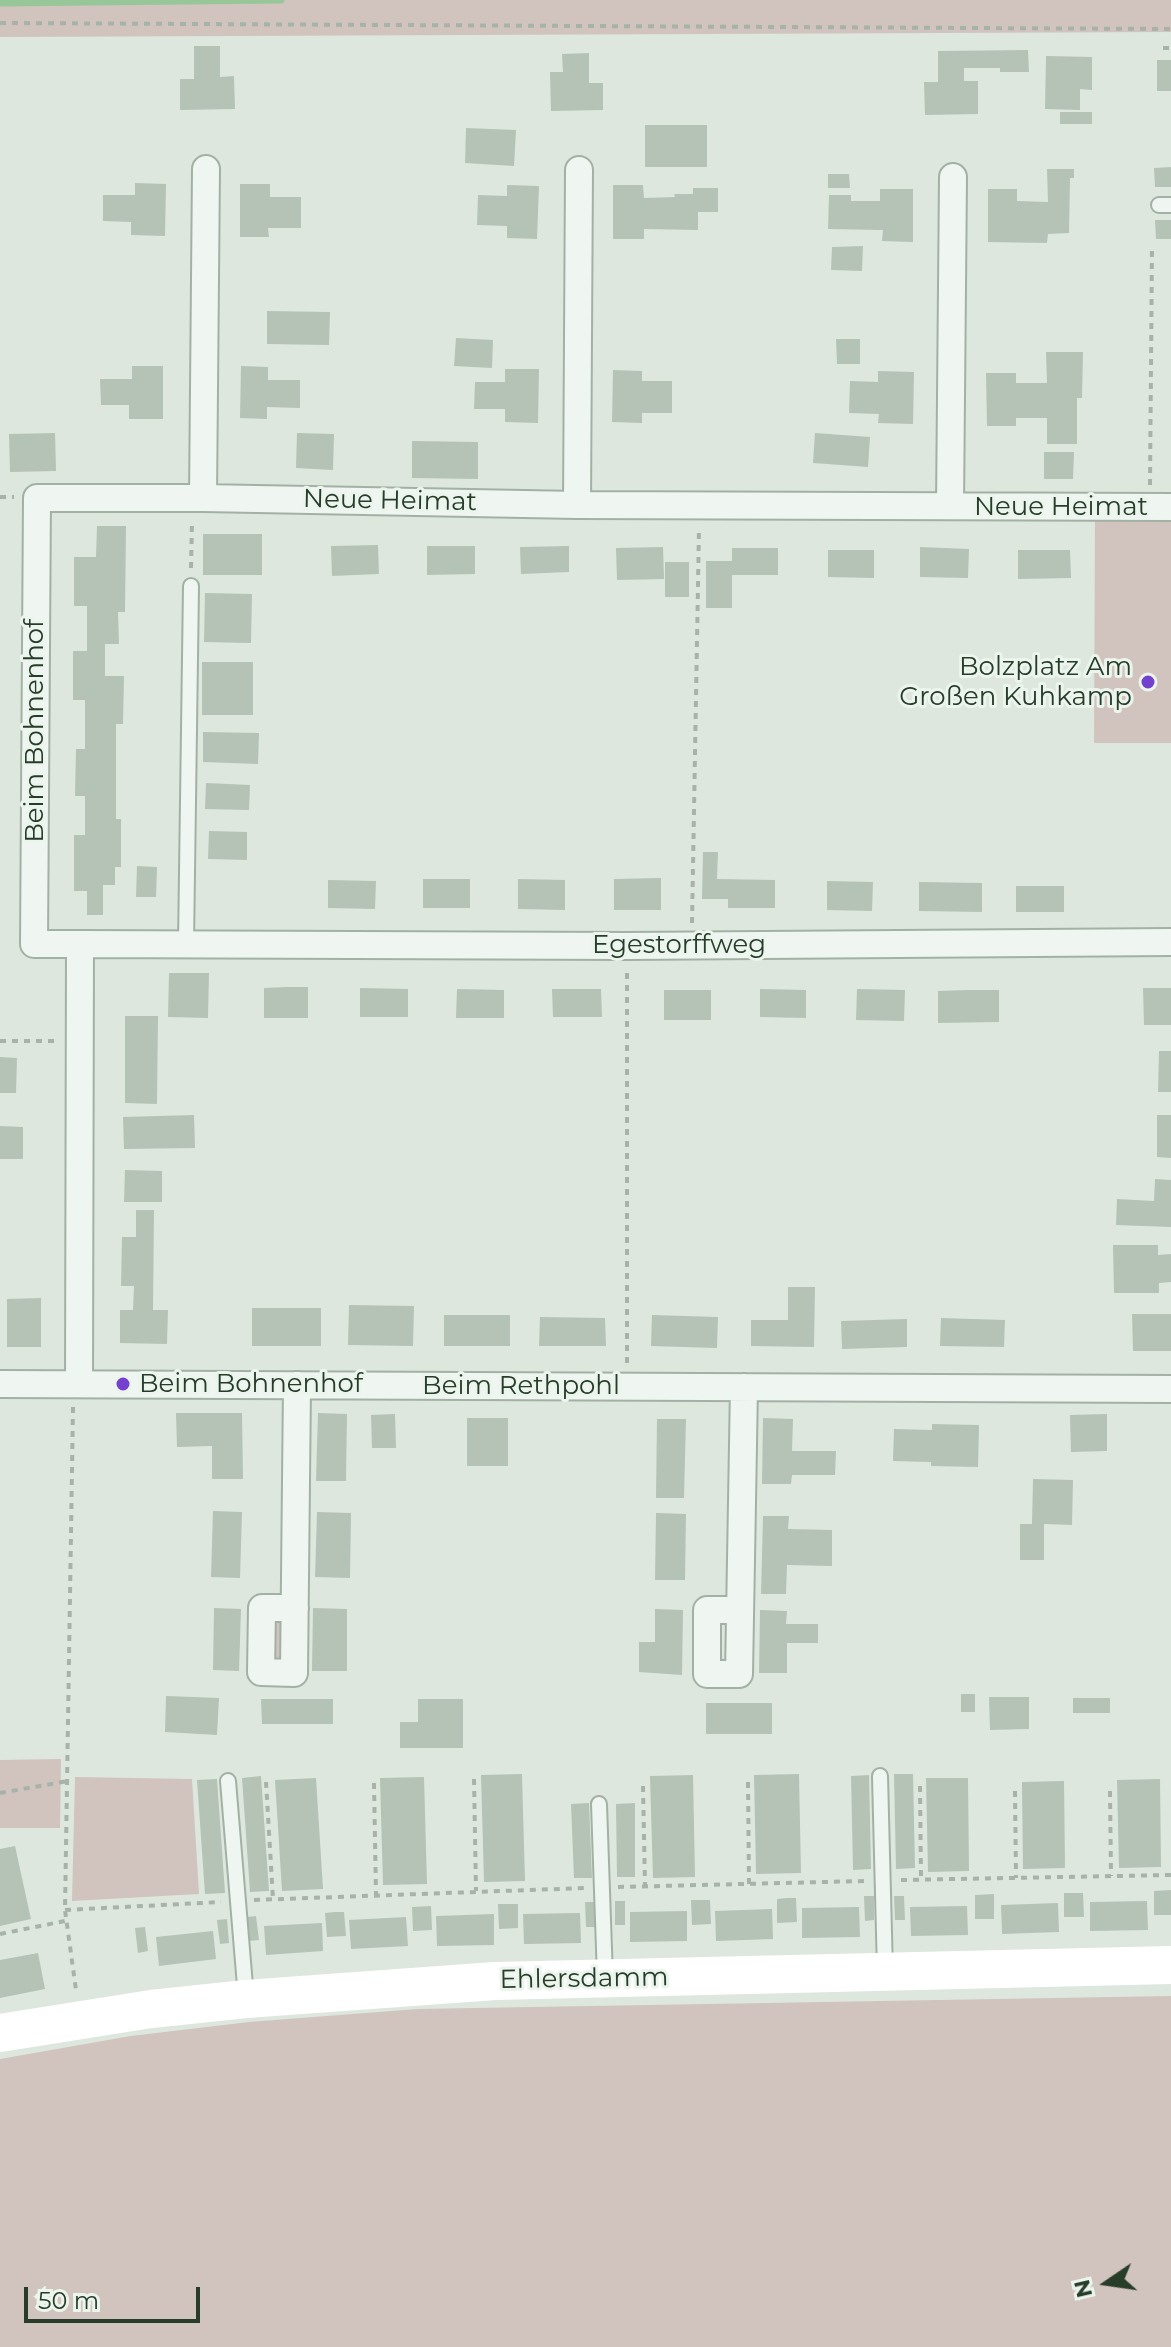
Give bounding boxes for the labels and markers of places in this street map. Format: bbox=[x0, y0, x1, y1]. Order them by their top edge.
place label: Bolzplatz Am Großen Kuhkamp bbox=[899, 651, 1132, 712]
marker: Bolzplatz Am Großen Kuhkamp bbox=[1139, 673, 1157, 691]
place label: Beim Bohnenhof bbox=[139, 1368, 363, 1400]
marker: Beim Bohnenhof bbox=[114, 1375, 132, 1393]

